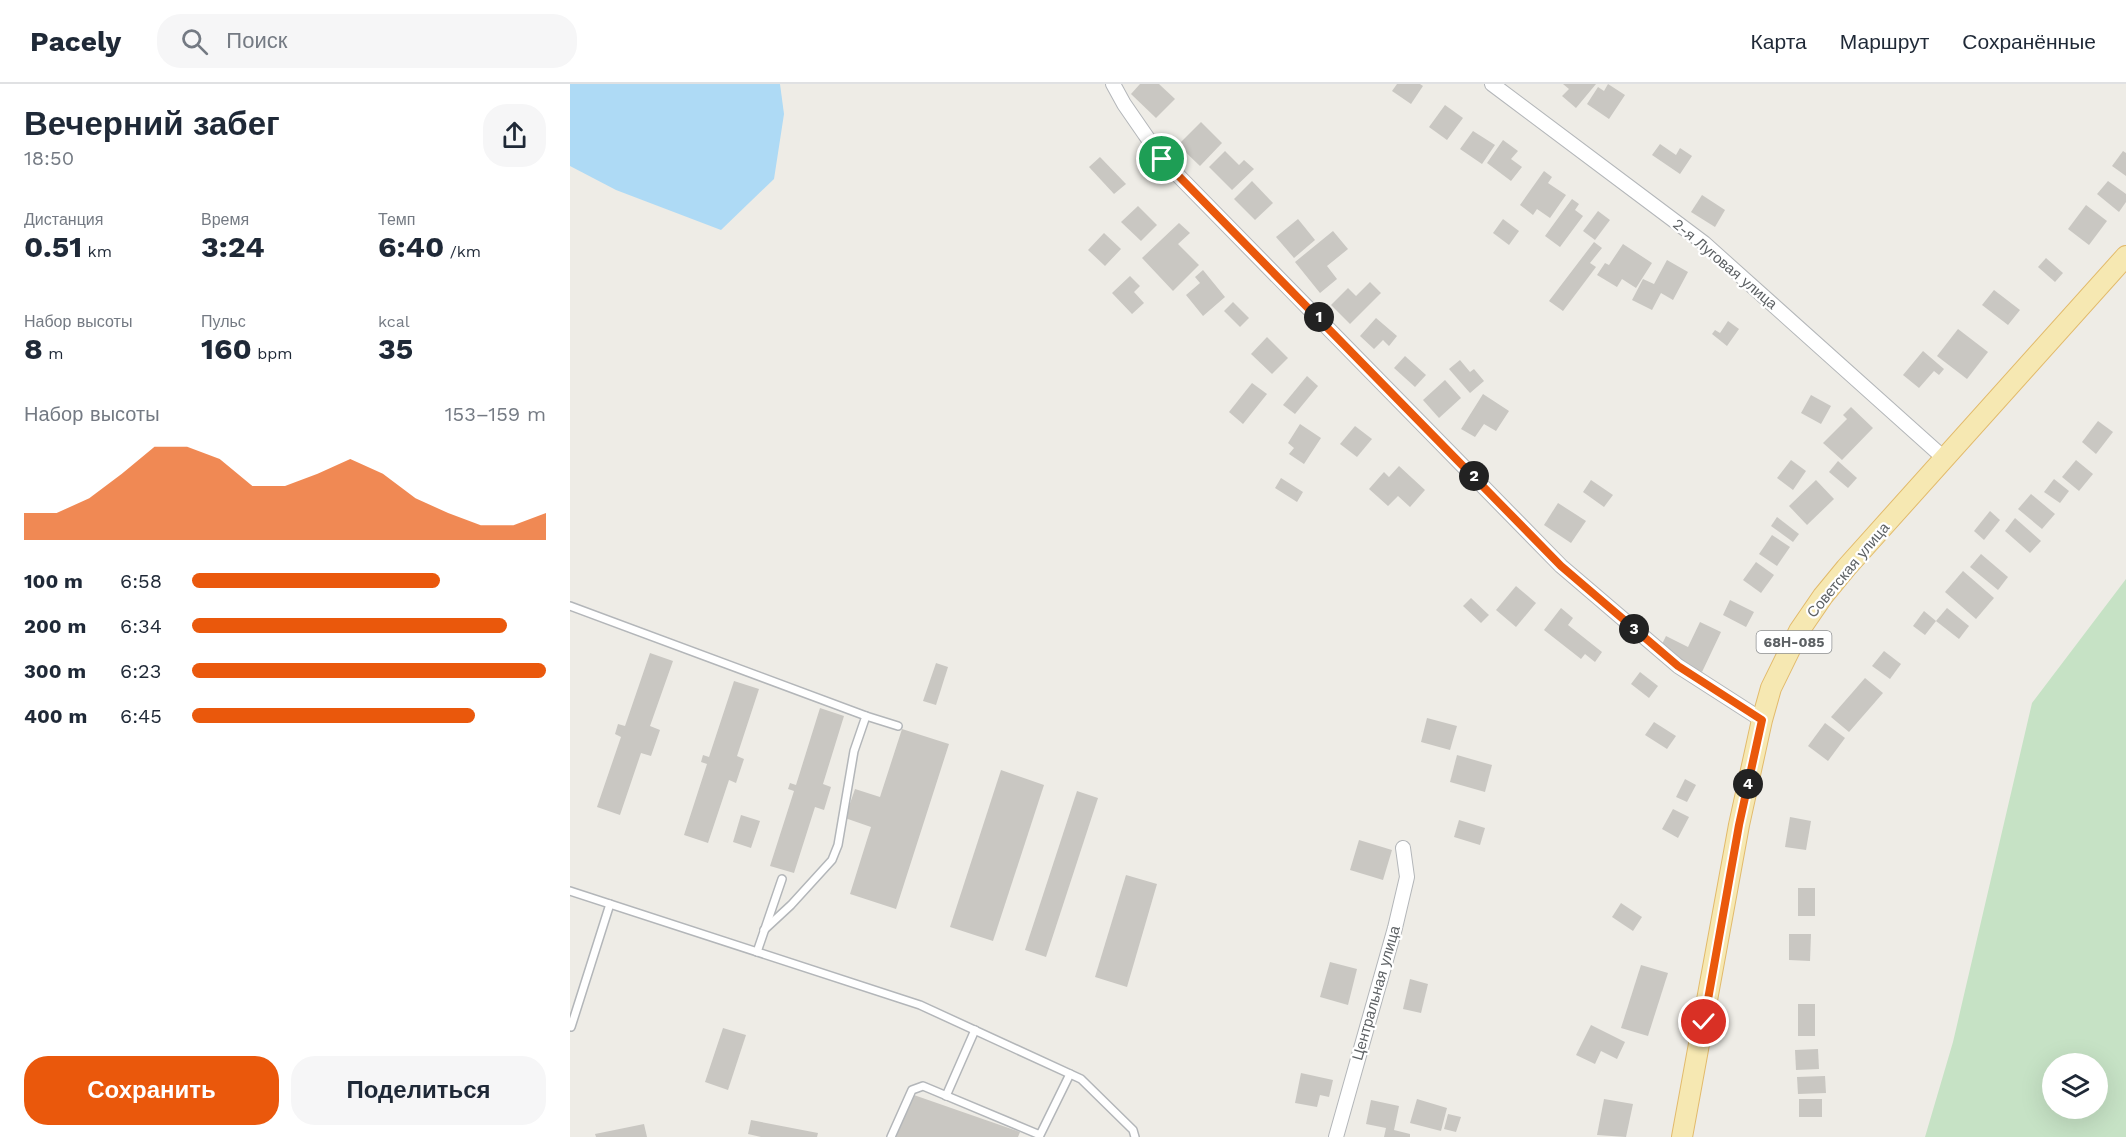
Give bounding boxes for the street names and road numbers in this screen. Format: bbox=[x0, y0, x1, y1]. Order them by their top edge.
street label: 2-я Луговая улица bbox=[1669, 215, 1781, 313]
street label: Советская улица bbox=[1803, 518, 1893, 621]
road number: 68Н-085 bbox=[1756, 631, 1832, 653]
street label: Центральная улица bbox=[1348, 923, 1404, 1062]

